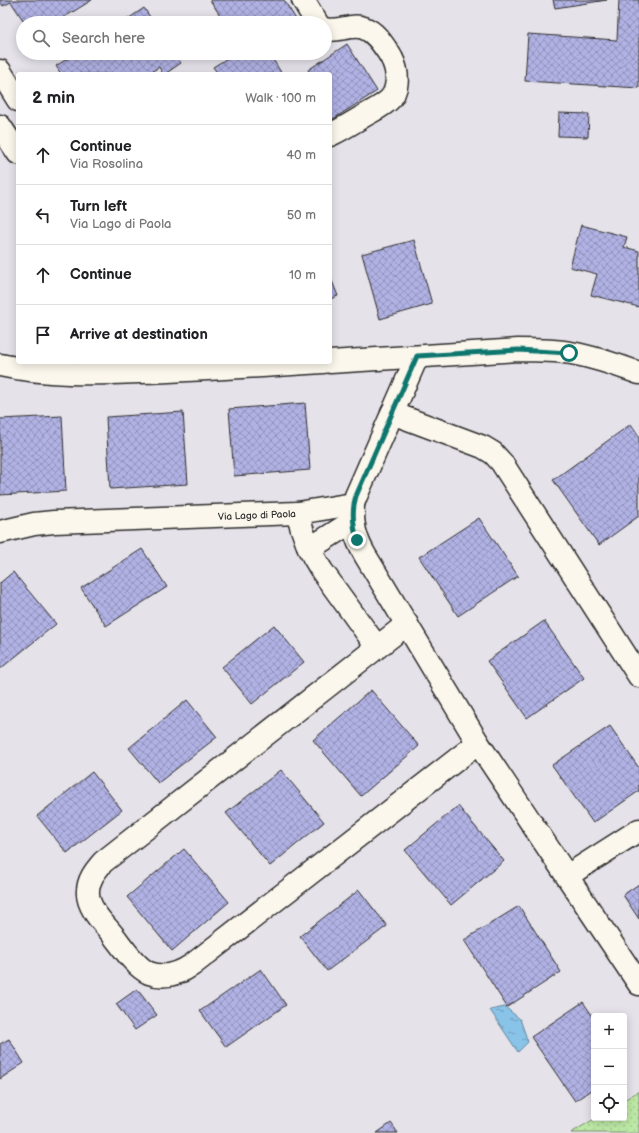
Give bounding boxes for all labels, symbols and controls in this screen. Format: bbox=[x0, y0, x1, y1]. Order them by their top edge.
search box bbox=[16, 16, 332, 60]
icon: search bbox=[30, 27, 52, 49]
text: Search here bbox=[62, 29, 145, 48]
text: 2 min bbox=[32, 88, 75, 108]
text: Walk · 100 m bbox=[245, 90, 316, 106]
text: Continue bbox=[70, 137, 132, 156]
icon: ahead bbox=[32, 144, 54, 166]
text: 40 m bbox=[286, 147, 316, 163]
text: Via Rosolina bbox=[70, 156, 143, 172]
text: Turn left bbox=[70, 197, 127, 216]
icon: left bbox=[32, 204, 54, 226]
text: 50 m bbox=[287, 207, 316, 223]
text: Via Lago di Paola bbox=[70, 216, 171, 232]
icon: ahead bbox=[32, 264, 54, 286]
text: Continue bbox=[70, 265, 132, 284]
text: 10 m bbox=[289, 267, 316, 283]
icon: arrive bbox=[32, 324, 54, 346]
text: Arrive at destination bbox=[70, 325, 208, 344]
route start bbox=[560, 344, 578, 362]
street label: Via Lago di Paola bbox=[218, 508, 296, 523]
route end bbox=[348, 531, 366, 549]
map controls bbox=[591, 1013, 627, 1121]
button: + bbox=[591, 1013, 627, 1049]
button: − bbox=[591, 1049, 627, 1085]
button: locate bbox=[591, 1085, 627, 1121]

